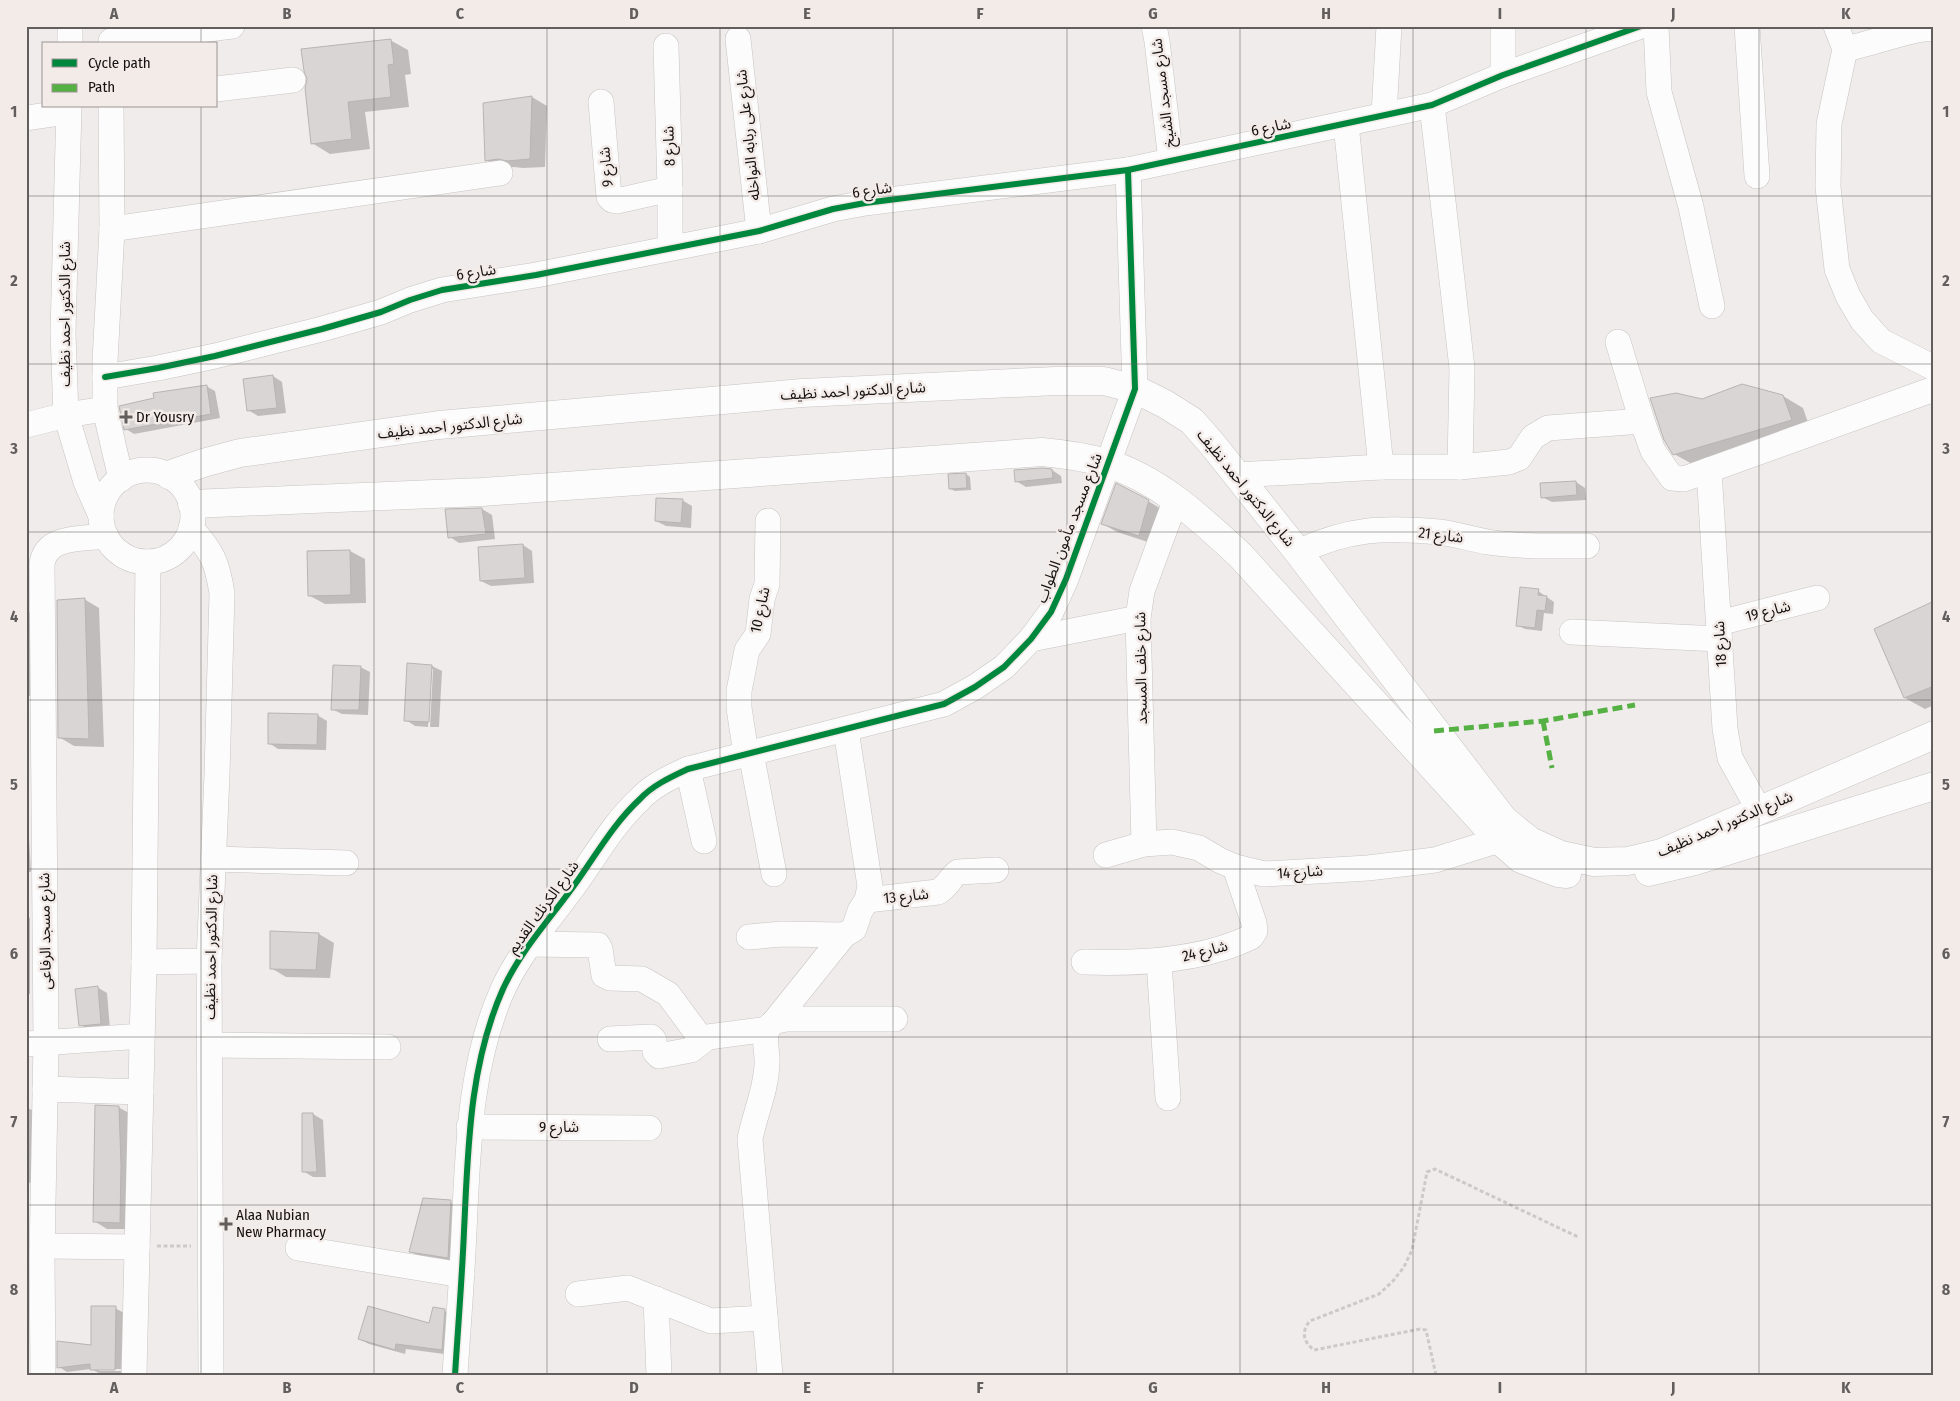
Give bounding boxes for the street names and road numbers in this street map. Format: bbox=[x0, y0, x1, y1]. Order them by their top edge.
street label: شارع مسجد الشيخ bbox=[1147, 37, 1182, 149]
street label: شارع على ربابه النواخله bbox=[732, 68, 767, 201]
street label: شارع 6 bbox=[1249, 114, 1293, 143]
street label: شارع 8 bbox=[659, 125, 682, 166]
street label: شارع 9 bbox=[595, 146, 620, 188]
street label: شارع 6 bbox=[851, 178, 894, 205]
street label: شارع الدكتور احمد نظيف bbox=[56, 241, 77, 387]
street label: شارع 6 bbox=[455, 260, 498, 287]
street label: شارع الدكتور احمد نظيف bbox=[780, 378, 926, 407]
street label: شارع الدكتور احمد نظيف bbox=[377, 409, 524, 446]
street label: شارع الدكتور احمد نظيف bbox=[1191, 426, 1299, 552]
street label: شارع مسجد مأمون الطواب bbox=[1032, 450, 1109, 607]
street label: شارع 21 bbox=[1417, 523, 1465, 550]
street label: شارع 10 bbox=[746, 585, 777, 635]
street label: شارع 19 bbox=[1744, 597, 1793, 628]
street label: شارع خلف المسجد bbox=[1131, 611, 1154, 724]
street label: شارع 18 bbox=[1710, 620, 1733, 668]
street label: شارع الدكتور احمد نظيف bbox=[1655, 787, 1797, 863]
street label: شارع الكرنك القديم bbox=[503, 857, 585, 959]
street label: شارع 14 bbox=[1276, 861, 1324, 886]
street label: شارع مسجد الرفاعى bbox=[35, 872, 58, 990]
street label: شارع الدكتور احمد نظيف bbox=[201, 874, 224, 1020]
street label: شارع 13 bbox=[882, 885, 930, 910]
street label: شارع 24 bbox=[1180, 937, 1231, 968]
street label: شارع 9 bbox=[539, 1118, 579, 1139]

